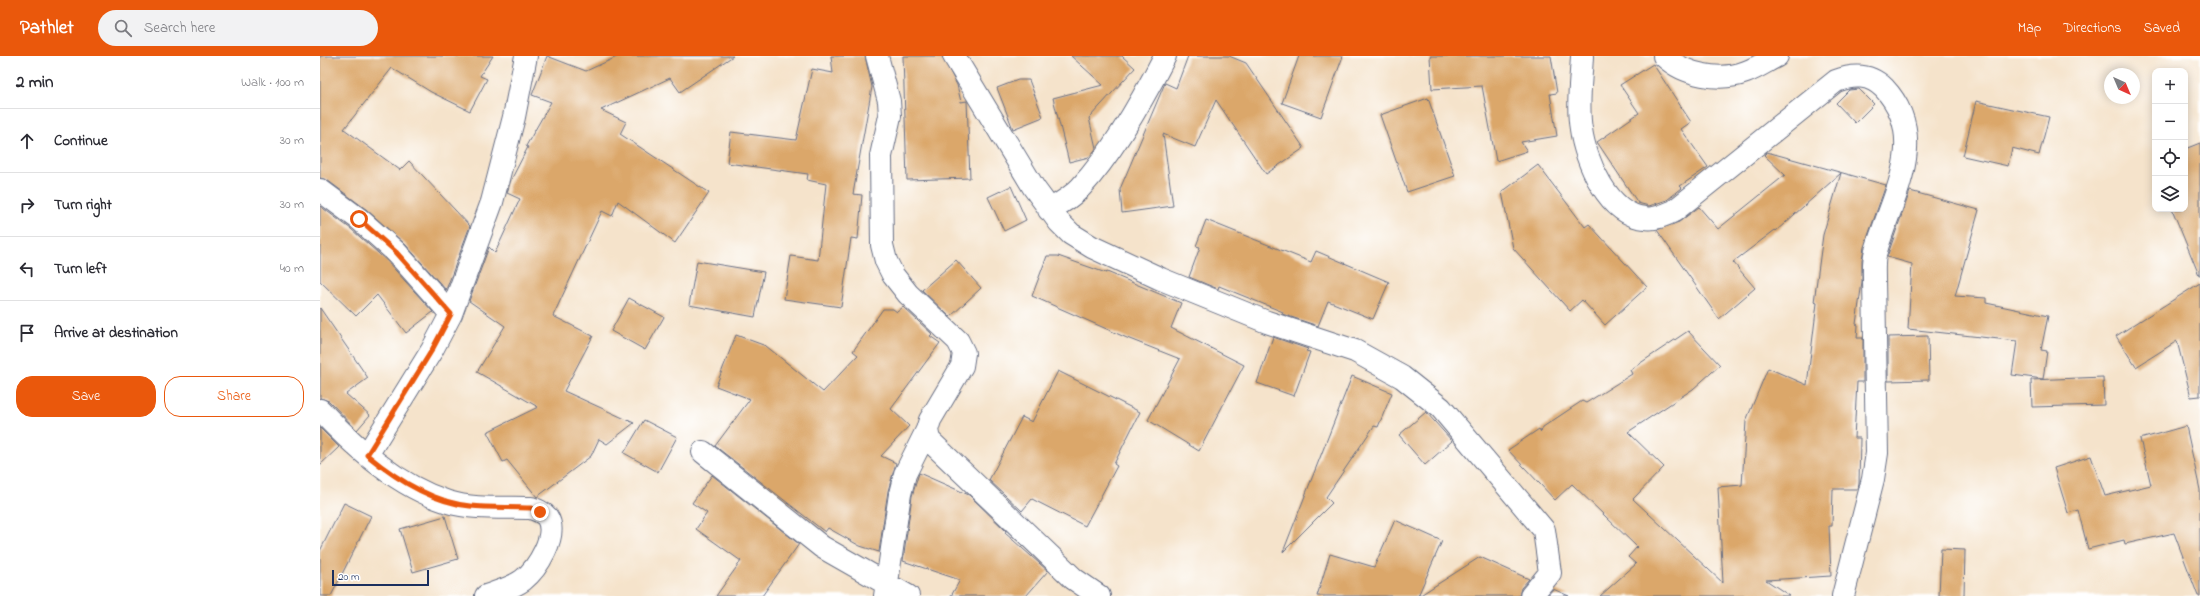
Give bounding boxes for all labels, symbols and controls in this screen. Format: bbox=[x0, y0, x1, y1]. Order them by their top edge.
search box bbox=[98, 10, 378, 46]
text: Pathlet bbox=[20, 15, 74, 42]
icon: search bbox=[112, 17, 134, 39]
text: Search here bbox=[144, 17, 215, 39]
text: Map bbox=[2018, 18, 2041, 39]
text: Directions bbox=[2063, 18, 2121, 39]
text: Saved bbox=[2143, 18, 2180, 39]
north arrow bbox=[2104, 68, 2140, 104]
map controls bbox=[2152, 68, 2188, 212]
button: + bbox=[2152, 68, 2188, 104]
text: 2 min bbox=[16, 70, 53, 95]
text: Walk · 100 m bbox=[241, 73, 304, 92]
button: − bbox=[2152, 104, 2188, 140]
icon: ahead bbox=[16, 130, 38, 152]
text: Continue bbox=[54, 130, 108, 152]
text: 30 m bbox=[280, 131, 304, 150]
button: locate bbox=[2152, 140, 2188, 176]
button: layers bbox=[2152, 176, 2188, 212]
icon: right bbox=[16, 194, 38, 216]
text: Turn right bbox=[54, 194, 112, 216]
text: 30 m bbox=[280, 195, 304, 214]
route start bbox=[350, 210, 368, 228]
icon: left bbox=[16, 258, 38, 280]
text: Turn left bbox=[54, 258, 107, 280]
text: 40 m bbox=[280, 259, 304, 278]
icon: arrive bbox=[16, 322, 38, 344]
text: Arrive at destination bbox=[54, 322, 178, 344]
button: Save bbox=[16, 376, 156, 417]
button: Share bbox=[164, 376, 304, 417]
route end bbox=[531, 503, 549, 521]
scale bar bbox=[332, 568, 429, 587]
text: 20 m bbox=[338, 569, 360, 585]

